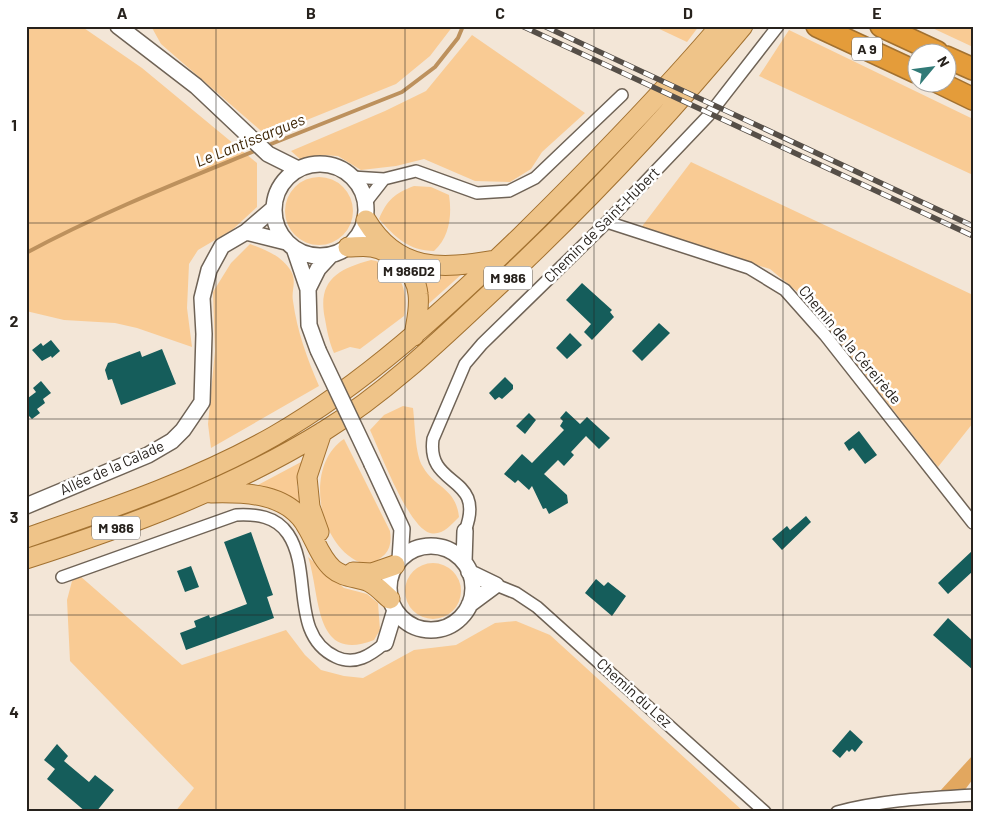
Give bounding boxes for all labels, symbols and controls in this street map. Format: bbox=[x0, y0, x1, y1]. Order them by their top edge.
text: A bbox=[117, 3, 128, 22]
text: B bbox=[306, 3, 316, 22]
text: C bbox=[495, 3, 505, 22]
text: D bbox=[683, 3, 693, 22]
text: E bbox=[872, 3, 882, 22]
road number: A 9 bbox=[852, 38, 882, 61]
north arrow bbox=[906, 42, 956, 92]
text: N bbox=[934, 53, 953, 70]
water label: Le Lantissargues bbox=[192, 109, 308, 170]
text: 1 bbox=[11, 115, 17, 134]
street label: Chemin de Saint-Hubert bbox=[540, 163, 663, 286]
road number: M 986D2 bbox=[378, 260, 440, 282]
road number: M 986 bbox=[484, 266, 532, 290]
street label: Chemin de la Céreirède bbox=[796, 281, 906, 407]
text: 2 bbox=[10, 311, 19, 330]
street label: Allée de la Calade bbox=[57, 436, 167, 498]
text: 3 bbox=[10, 507, 18, 526]
road number: M 986 bbox=[92, 516, 140, 540]
street label: Chemin du Lez bbox=[593, 654, 676, 731]
text: 4 bbox=[9, 702, 19, 721]

